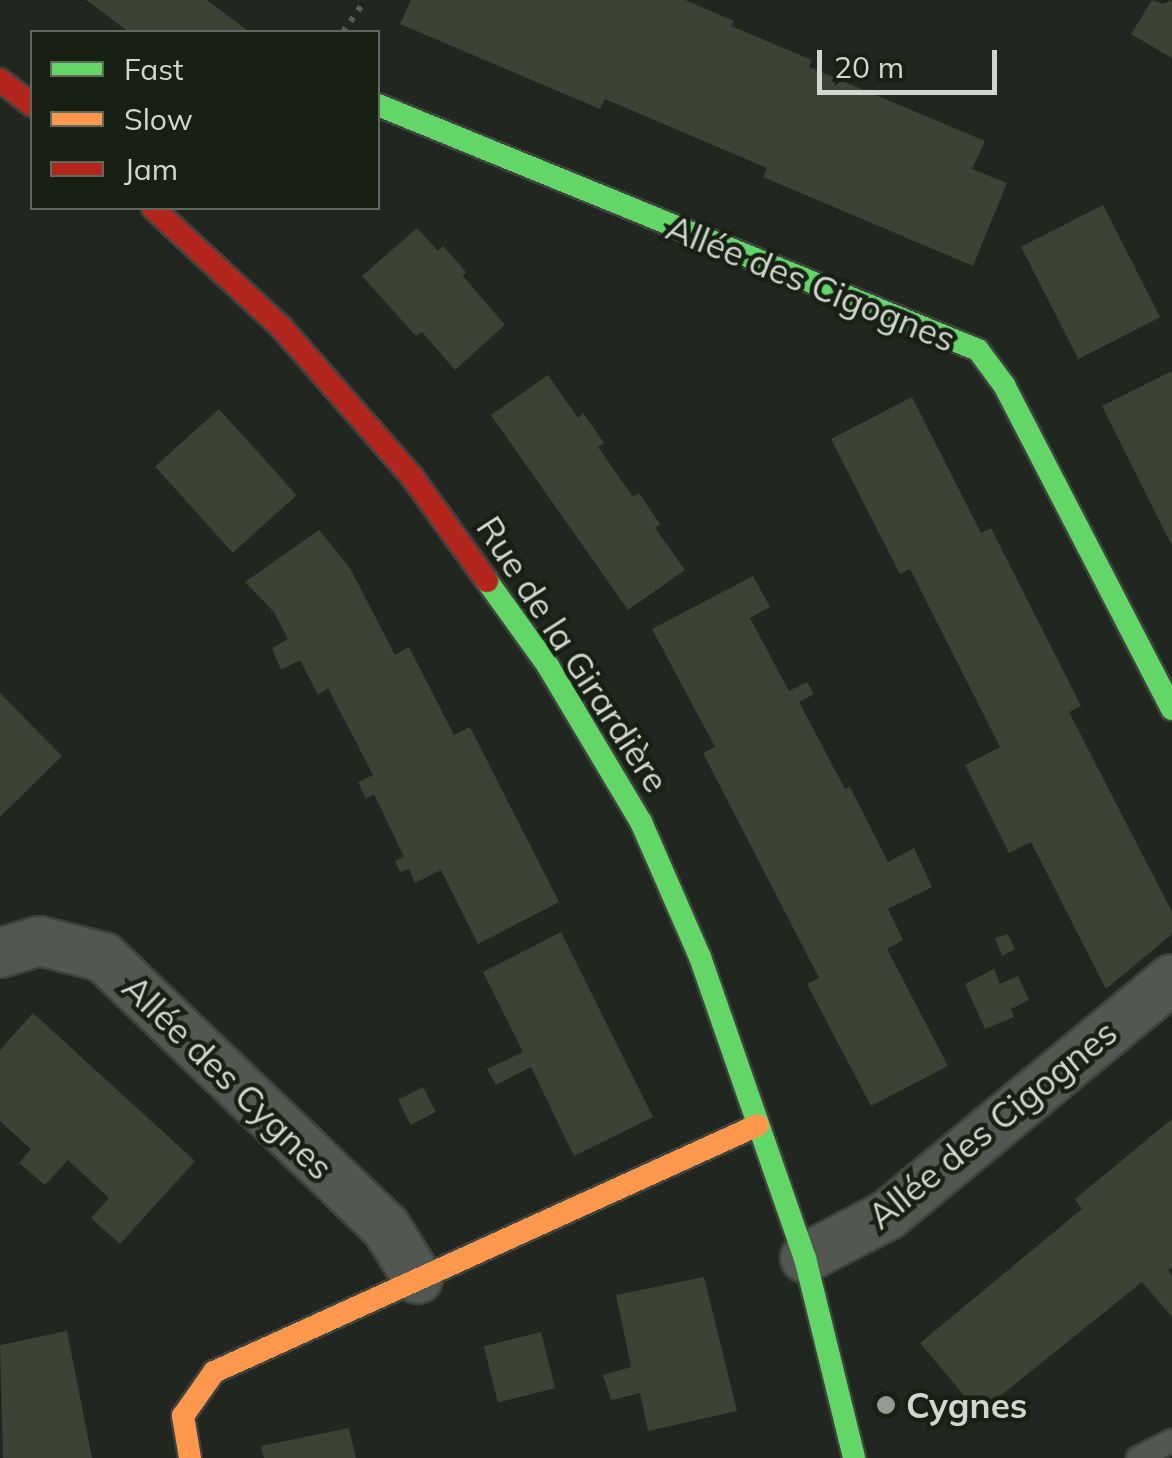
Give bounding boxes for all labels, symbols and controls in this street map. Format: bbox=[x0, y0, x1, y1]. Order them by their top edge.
legend bbox=[30, 30, 380, 210]
scale bar bbox=[822, 30, 1002, 92]
text: 20 m bbox=[834, 48, 904, 86]
text: Fast bbox=[124, 50, 184, 88]
text: Slow bbox=[124, 100, 193, 138]
text: Jam bbox=[124, 150, 178, 188]
street label: Allée des Cigognes bbox=[661, 206, 961, 360]
street label: Rue de la Girardière bbox=[468, 508, 678, 800]
street label: Allée des Cygnes bbox=[114, 966, 342, 1188]
street label: Allée des Cigognes bbox=[859, 1011, 1125, 1237]
place label: Cygnes bbox=[906, 1384, 1027, 1426]
marker: Cygnes bbox=[875, 1394, 897, 1416]

